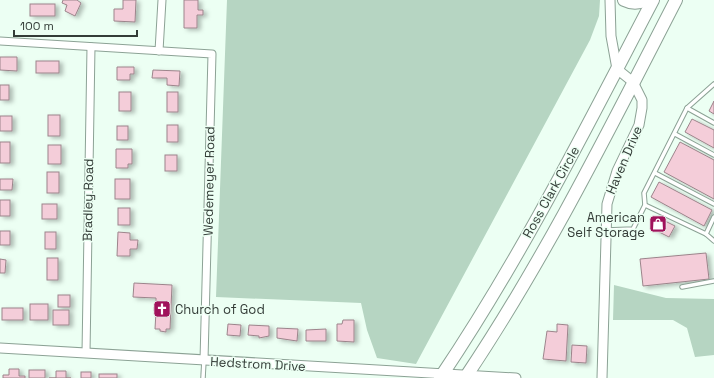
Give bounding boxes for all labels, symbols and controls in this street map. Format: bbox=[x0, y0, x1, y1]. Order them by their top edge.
scale bar bbox=[14, 12, 137, 38]
text: 100 m bbox=[20, 18, 54, 34]
street label: Haven Drive bbox=[602, 123, 646, 197]
street label: Wedemeyer Road bbox=[200, 126, 218, 236]
street label: Ross Clark Circle bbox=[519, 143, 583, 241]
street label: Bradley Road bbox=[79, 158, 97, 242]
place label: American Self Storage bbox=[567, 209, 645, 241]
shop icon: American Self Storage bbox=[648, 214, 668, 234]
church icon: Church of God bbox=[152, 299, 172, 319]
place label: Church of God bbox=[175, 301, 265, 318]
street label: Hedstrom Drive bbox=[210, 353, 306, 375]

